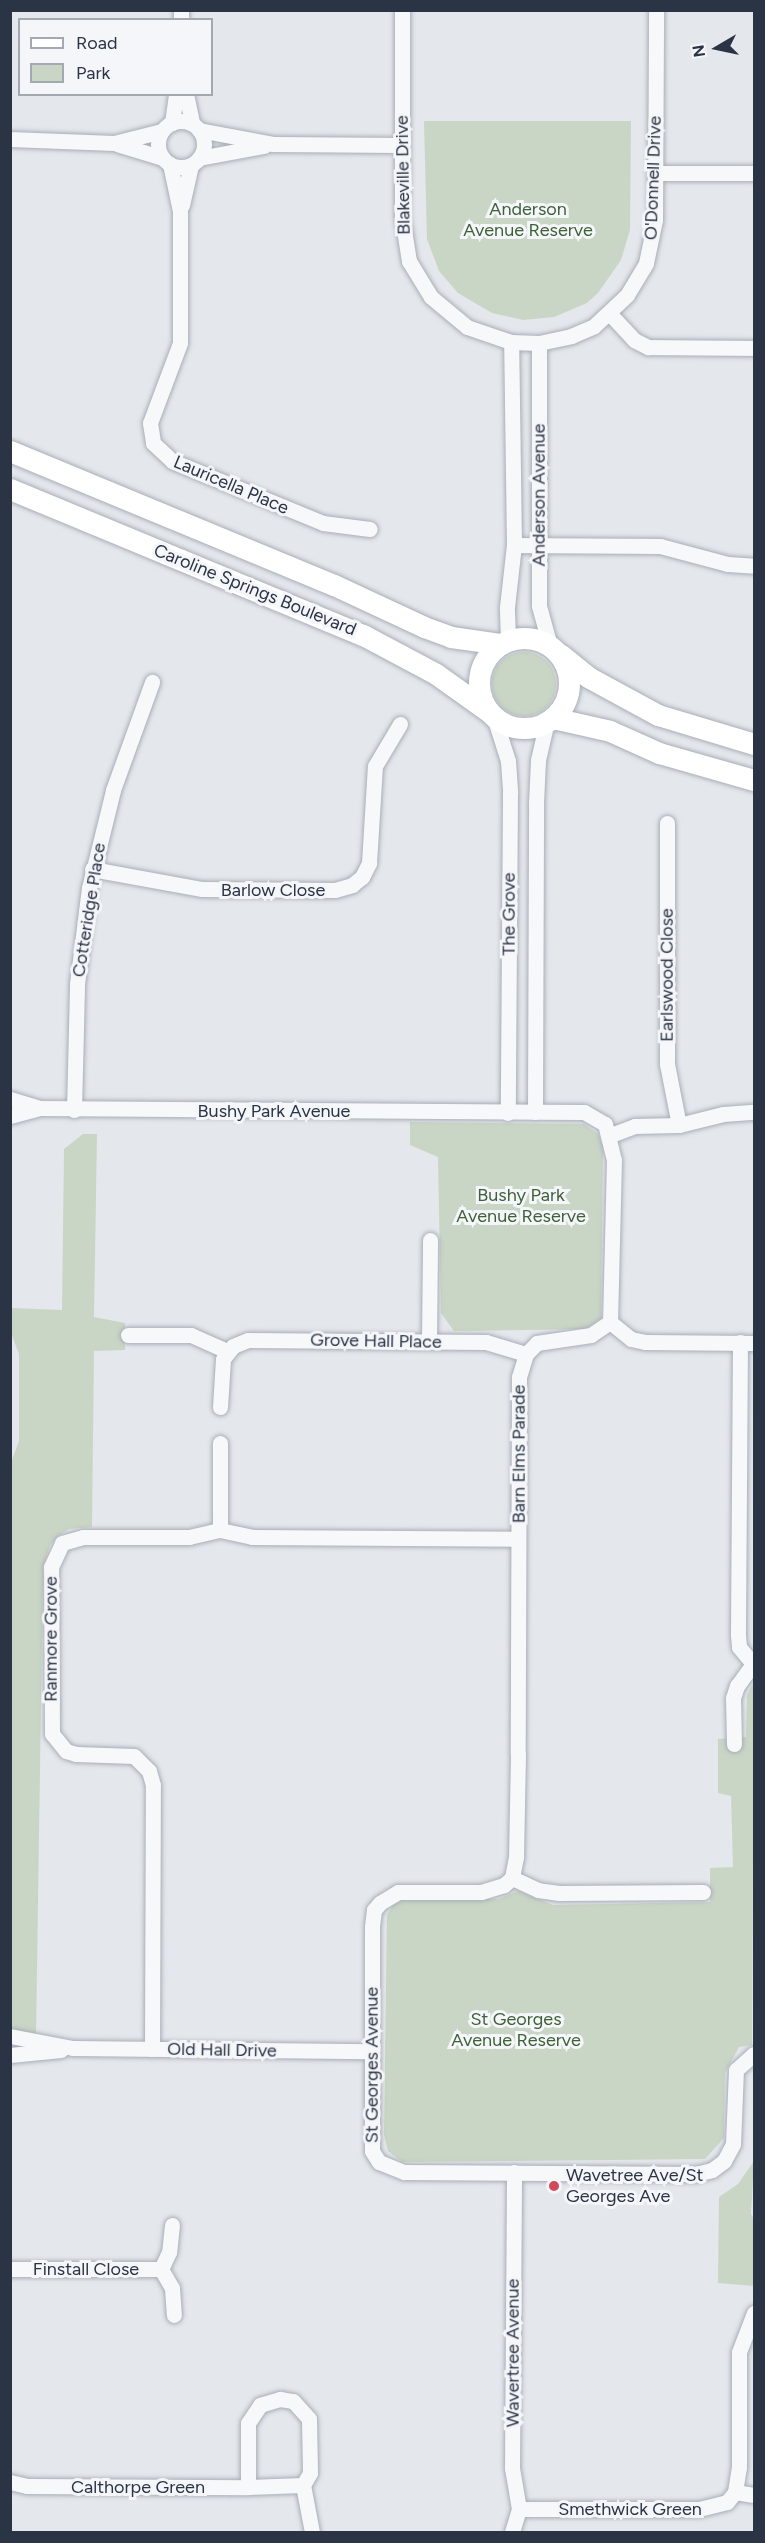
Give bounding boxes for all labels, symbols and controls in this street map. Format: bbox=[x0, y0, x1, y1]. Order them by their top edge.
legend bbox=[18, 18, 213, 96]
north arrow bbox=[687, 18, 747, 78]
text: Road bbox=[76, 32, 117, 54]
text: N bbox=[688, 43, 709, 58]
text: Park bbox=[76, 62, 110, 84]
street label: Blakeville Drive bbox=[391, 115, 415, 235]
street label: O'Donnell Drive bbox=[640, 116, 666, 240]
park label: Anderson Avenue Reserve bbox=[463, 199, 593, 242]
street label: Anderson Avenue bbox=[528, 424, 550, 566]
street label: Lauricella Place bbox=[170, 451, 292, 519]
street label: Caroline Springs Boulevard bbox=[151, 539, 359, 641]
street label: Cotteridge Place bbox=[68, 841, 110, 979]
street label: The Grove bbox=[498, 872, 520, 956]
street label: Barlow Close bbox=[221, 879, 325, 901]
street label: Earlswood Close bbox=[656, 908, 678, 1042]
street label: Bushy Park Avenue bbox=[198, 1100, 350, 1122]
park label: Bushy Park Avenue Reserve bbox=[456, 1185, 586, 1228]
street label: Grove Hall Place bbox=[310, 1329, 442, 1353]
street label: Barn Elms Parade bbox=[508, 1385, 530, 1523]
street label: Ranmore Grove bbox=[40, 1576, 62, 1702]
street label: St Georges Avenue bbox=[361, 1987, 383, 2143]
park label: St Georges Avenue Reserve bbox=[451, 2009, 581, 2052]
street label: Old Hall Drive bbox=[167, 2038, 277, 2062]
place label: Wavetree Ave/St Georges Ave bbox=[566, 2165, 703, 2208]
marker: Wavetree Ave/St Georges Ave bbox=[547, 2179, 561, 2193]
street label: Finstall Close bbox=[33, 2258, 139, 2280]
street label: Wavertree Avenue bbox=[502, 2279, 524, 2427]
street label: Calthorpe Green bbox=[71, 2476, 205, 2498]
street label: Smethwick Green bbox=[558, 2498, 702, 2520]

